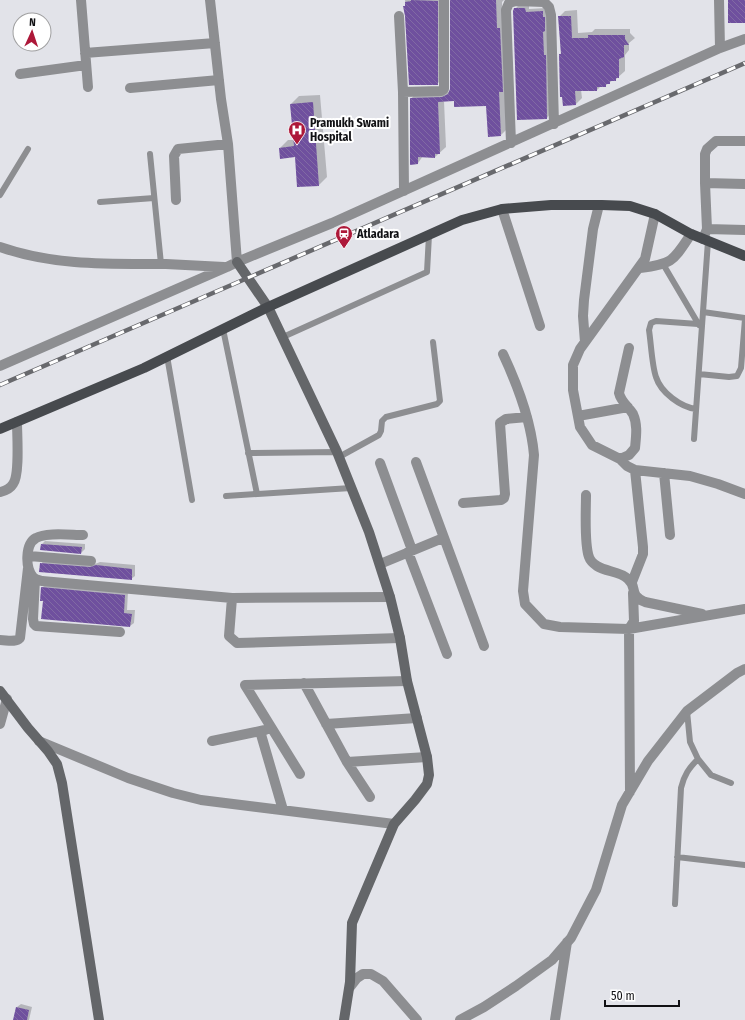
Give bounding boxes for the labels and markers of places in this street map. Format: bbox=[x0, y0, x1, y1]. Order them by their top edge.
place label: Pramukh Swami Hospital bbox=[310, 116, 389, 144]
hospital icon: Pramukh Swami Hospital bbox=[287, 120, 307, 145]
station icon: Atladara bbox=[334, 224, 354, 249]
place label: Atladara bbox=[356, 227, 399, 241]

